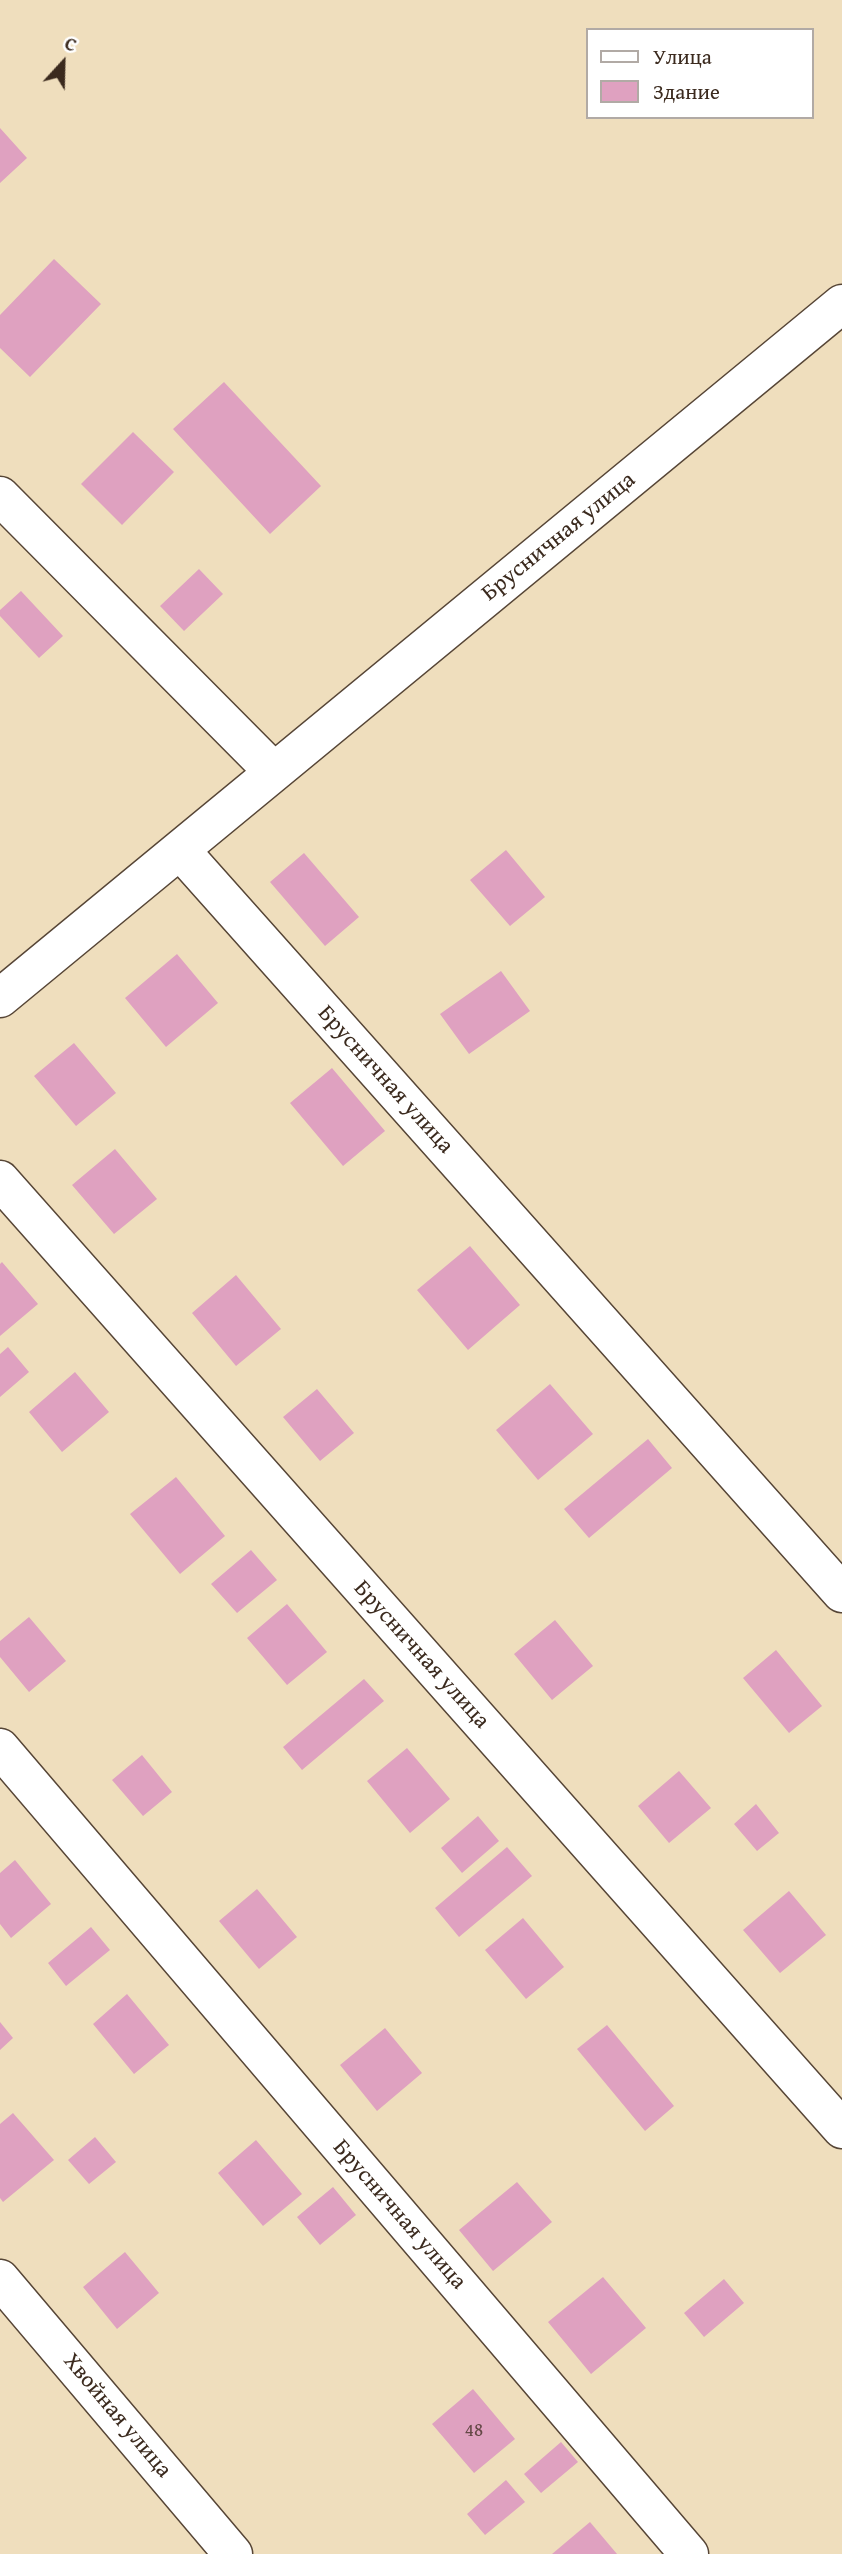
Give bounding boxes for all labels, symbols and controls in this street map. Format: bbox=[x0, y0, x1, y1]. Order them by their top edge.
north arrow bbox=[28, 28, 98, 98]
legend bbox=[586, 28, 814, 119]
text: С bbox=[61, 29, 81, 59]
text: Улица bbox=[653, 41, 712, 72]
text: Здание bbox=[653, 76, 720, 107]
street label: Брусничная улица bbox=[477, 467, 641, 607]
street label: Брусничная улица bbox=[311, 1000, 459, 1160]
street label: Брусничная улица bbox=[347, 1575, 495, 1735]
street label: Брусничная улица bbox=[326, 2134, 472, 2296]
street label: Хвойная улица bbox=[57, 2348, 177, 2484]
house number: 48 bbox=[465, 2420, 483, 2442]

